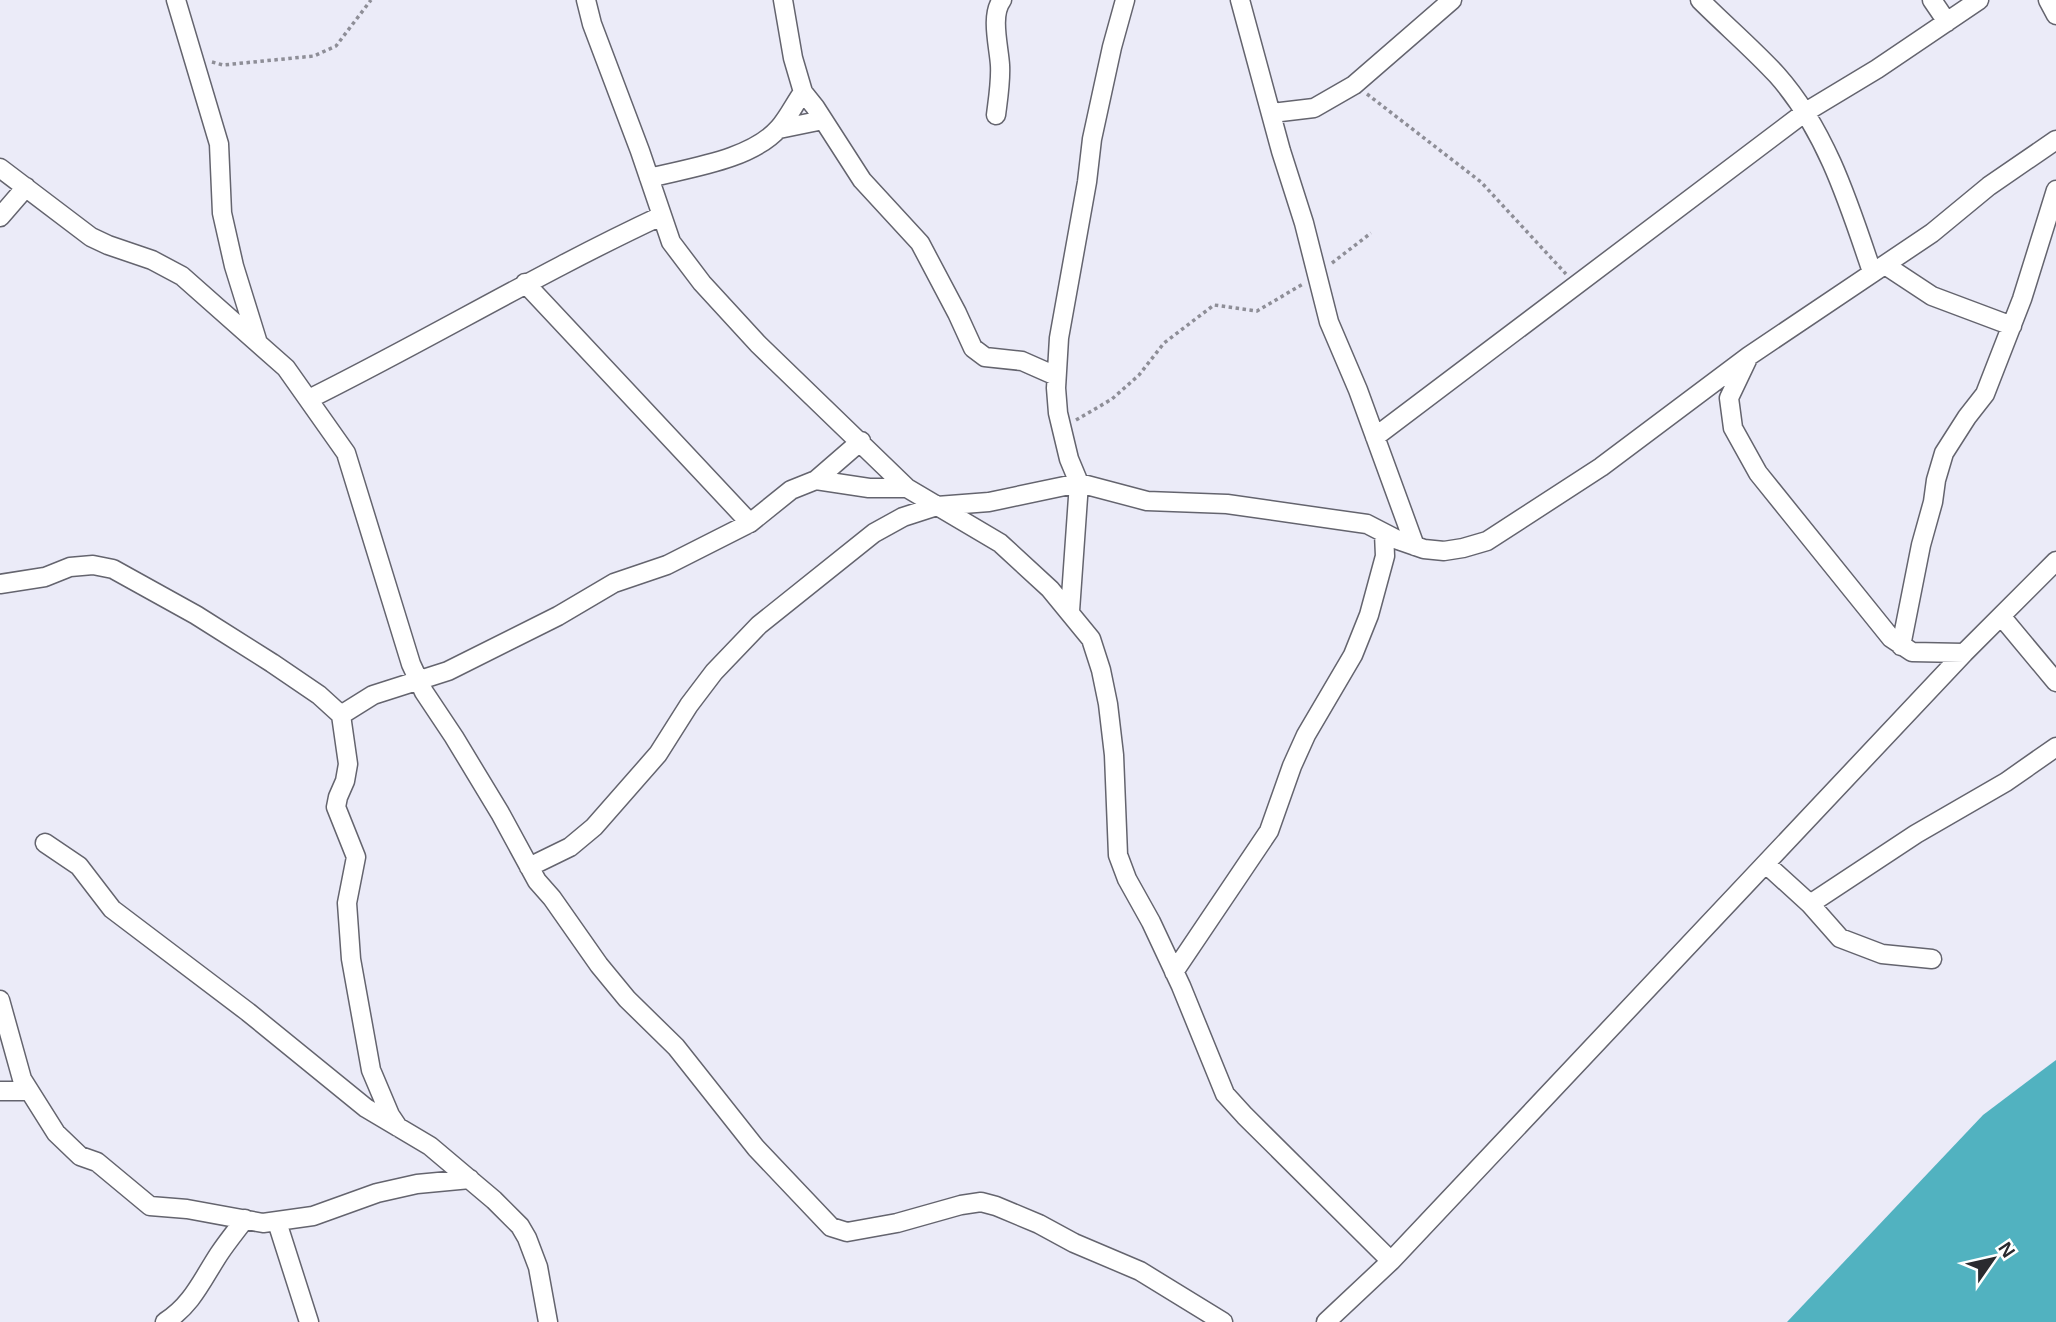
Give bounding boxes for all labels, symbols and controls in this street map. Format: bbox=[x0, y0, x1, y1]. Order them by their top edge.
north arrow bbox=[1958, 1224, 2028, 1294]
text: N bbox=[1994, 1238, 2019, 1261]

